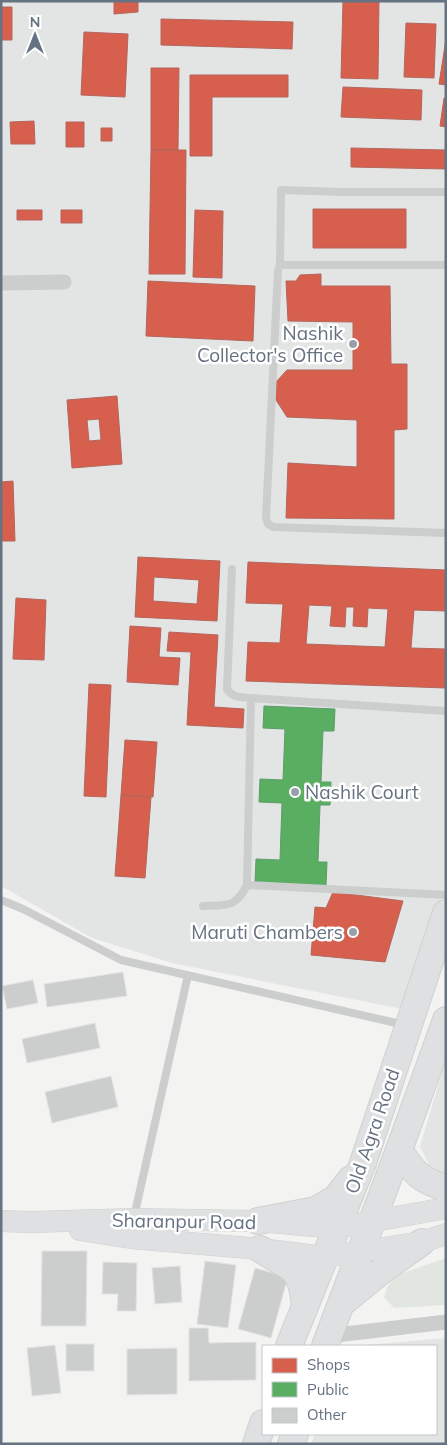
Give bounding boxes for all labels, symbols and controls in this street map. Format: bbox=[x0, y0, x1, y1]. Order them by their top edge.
north arrow bbox=[10, 10, 60, 60]
text: N bbox=[30, 13, 40, 31]
place label: Nashik Collector's Office bbox=[197, 321, 343, 367]
marker: Nashik Collector's Office bbox=[347, 338, 359, 350]
place label: Nashik Court bbox=[305, 780, 419, 804]
marker: Nashik Court bbox=[289, 786, 301, 798]
place label: Maruti Chambers bbox=[191, 920, 343, 944]
marker: Maruti Chambers bbox=[347, 926, 359, 938]
street label: Old Agra Road bbox=[339, 1065, 405, 1197]
street label: Sharanpur Road bbox=[112, 1208, 256, 1234]
legend bbox=[262, 1345, 437, 1435]
text: Shops bbox=[307, 1355, 350, 1374]
text: Public bbox=[307, 1380, 349, 1399]
text: Other bbox=[307, 1405, 347, 1424]

